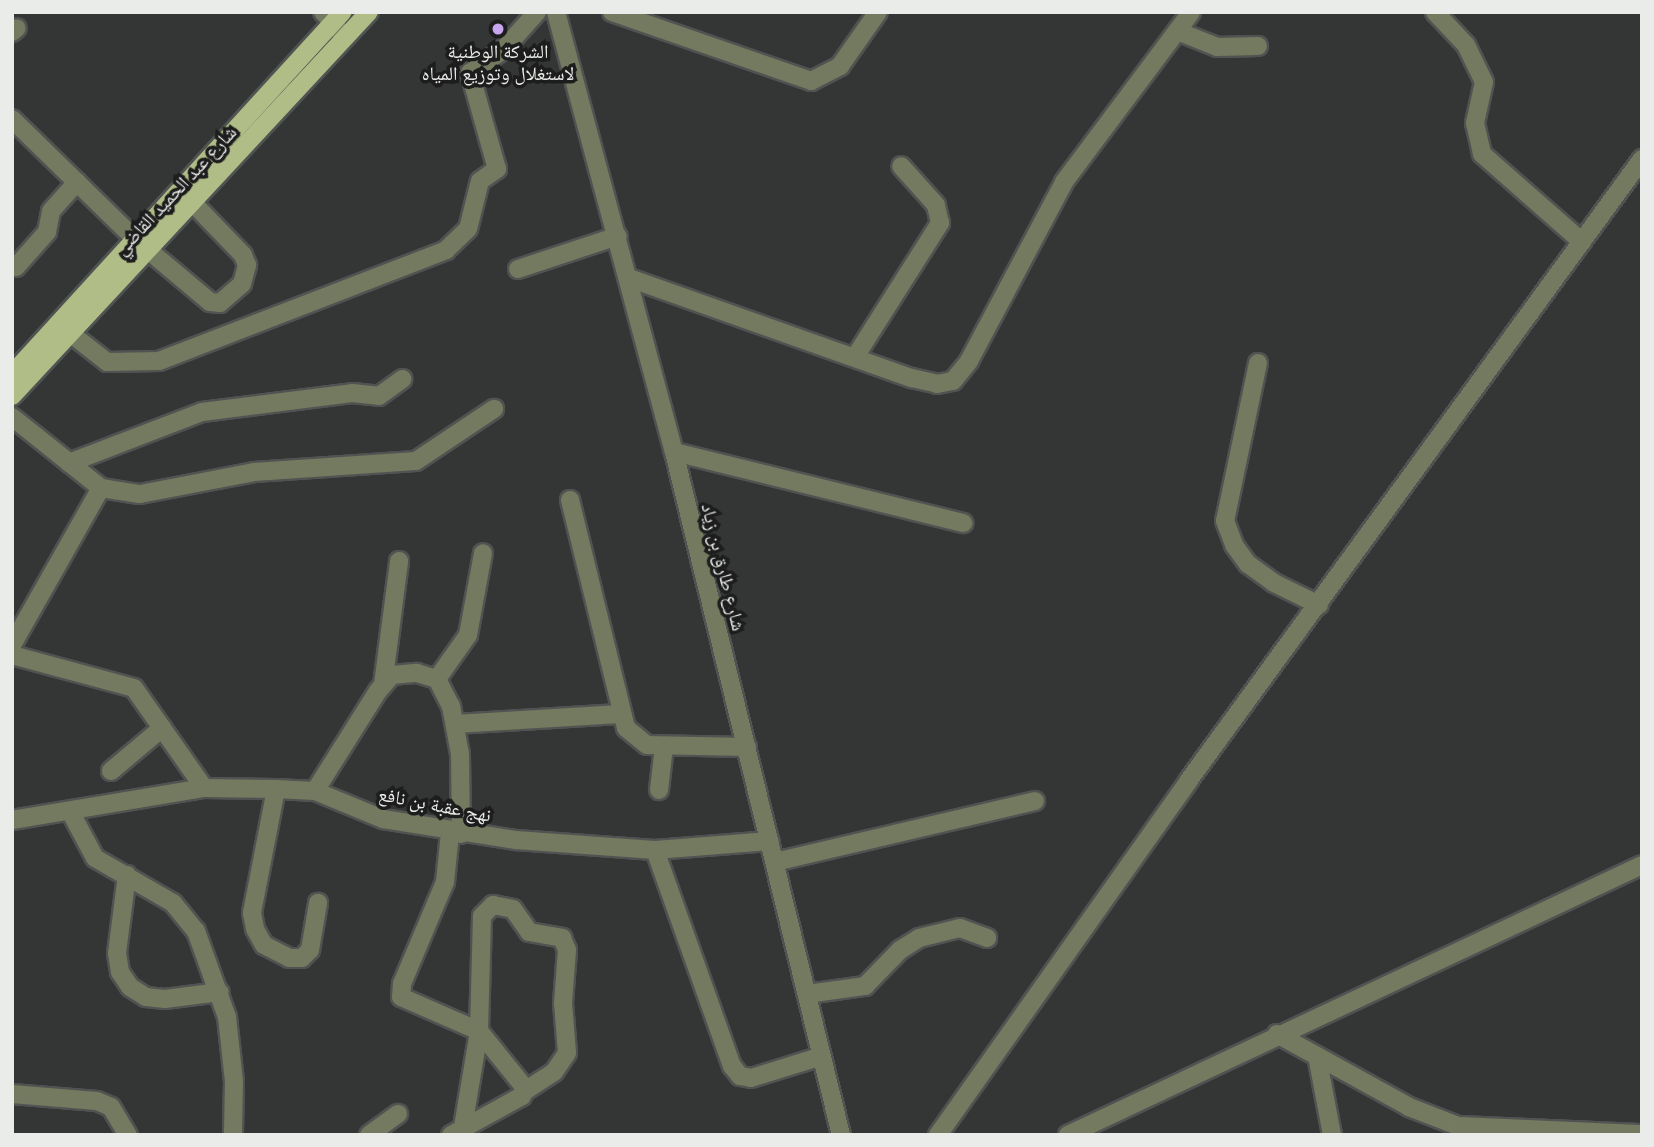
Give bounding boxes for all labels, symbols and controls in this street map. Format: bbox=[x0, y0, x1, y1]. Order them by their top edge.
marker: الشركة الوطنية لاستغلال وتوزيع المياه bbox=[490, 21, 506, 37]
place label: الشركة الوطنية لاستغلال وتوزيع المياه bbox=[422, 40, 574, 84]
street label: شارع عبد الحميد القاضي bbox=[109, 121, 241, 259]
street label: شارع طارق بن زياد bbox=[697, 501, 751, 633]
street label: نهج عقبة بن نافع bbox=[377, 782, 493, 826]

